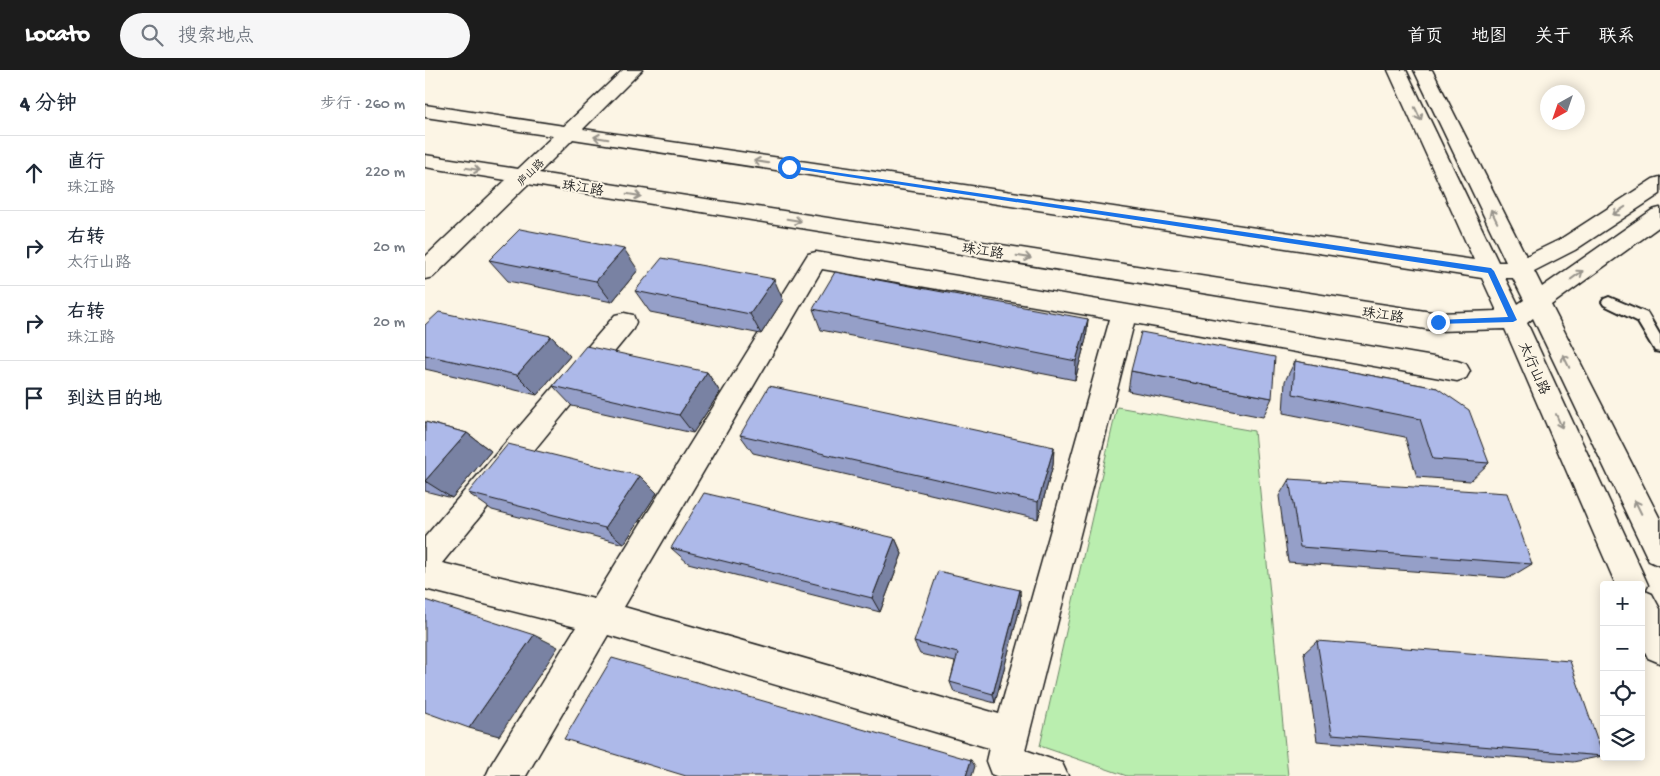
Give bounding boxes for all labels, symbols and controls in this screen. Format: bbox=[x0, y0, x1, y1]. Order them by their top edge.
search box bbox=[120, 13, 470, 58]
text: Locato bbox=[25, 21, 90, 50]
icon: search bbox=[138, 21, 166, 49]
text: 搜索地点 bbox=[178, 26, 254, 49]
text: 首页 bbox=[1407, 27, 1443, 48]
text: 地图 bbox=[1471, 27, 1507, 48]
text: 关于 bbox=[1535, 27, 1571, 48]
text: 联系 bbox=[1599, 27, 1635, 48]
north arrow bbox=[1540, 85, 1585, 130]
text: 4 分钟 bbox=[20, 93, 77, 118]
text: 步行 · 260 m bbox=[320, 96, 405, 115]
one-way arrow bbox=[1413, 106, 1423, 121]
one-way arrow bbox=[593, 132, 609, 142]
text: 直行 bbox=[67, 152, 105, 175]
route start bbox=[778, 156, 801, 179]
street label: 庐山路 bbox=[515, 157, 547, 189]
one-way arrow bbox=[754, 157, 770, 167]
icon: ahead bbox=[20, 159, 48, 187]
text: 220 m bbox=[365, 164, 405, 183]
one-way arrow bbox=[465, 164, 481, 174]
street label: 珠江路 bbox=[561, 177, 605, 201]
text: 珠江路 bbox=[67, 180, 115, 199]
one-way arrow bbox=[625, 190, 641, 200]
one-way arrow bbox=[1613, 206, 1627, 216]
one-way arrow bbox=[1489, 209, 1498, 224]
one-way arrow bbox=[786, 216, 802, 226]
text: 右转 bbox=[67, 227, 105, 250]
icon: right bbox=[20, 234, 48, 262]
text: 20 m bbox=[373, 239, 405, 258]
street label: 珠江路 bbox=[961, 240, 1005, 264]
one-way arrow bbox=[1015, 252, 1031, 262]
text: 太行山路 bbox=[67, 255, 131, 274]
one-way arrow bbox=[1570, 270, 1584, 280]
text: 右转 bbox=[67, 302, 105, 325]
street label: 珠江路 bbox=[1361, 304, 1405, 328]
icon: right bbox=[20, 309, 48, 337]
route end bbox=[1427, 311, 1450, 334]
text: 20 m bbox=[373, 314, 405, 333]
text: 珠江路 bbox=[67, 330, 115, 349]
street label: 太行山路 bbox=[1514, 340, 1553, 398]
one-way arrow bbox=[1561, 354, 1571, 369]
icon: arrive bbox=[20, 384, 48, 412]
text: 到达目的地 bbox=[67, 389, 162, 412]
one-way arrow bbox=[1554, 413, 1564, 428]
one-way arrow bbox=[1633, 500, 1643, 515]
map controls bbox=[1600, 581, 1645, 761]
button: + bbox=[1600, 581, 1645, 626]
button: − bbox=[1600, 626, 1645, 671]
button: locate bbox=[1600, 671, 1645, 716]
button: layers bbox=[1600, 716, 1645, 761]

